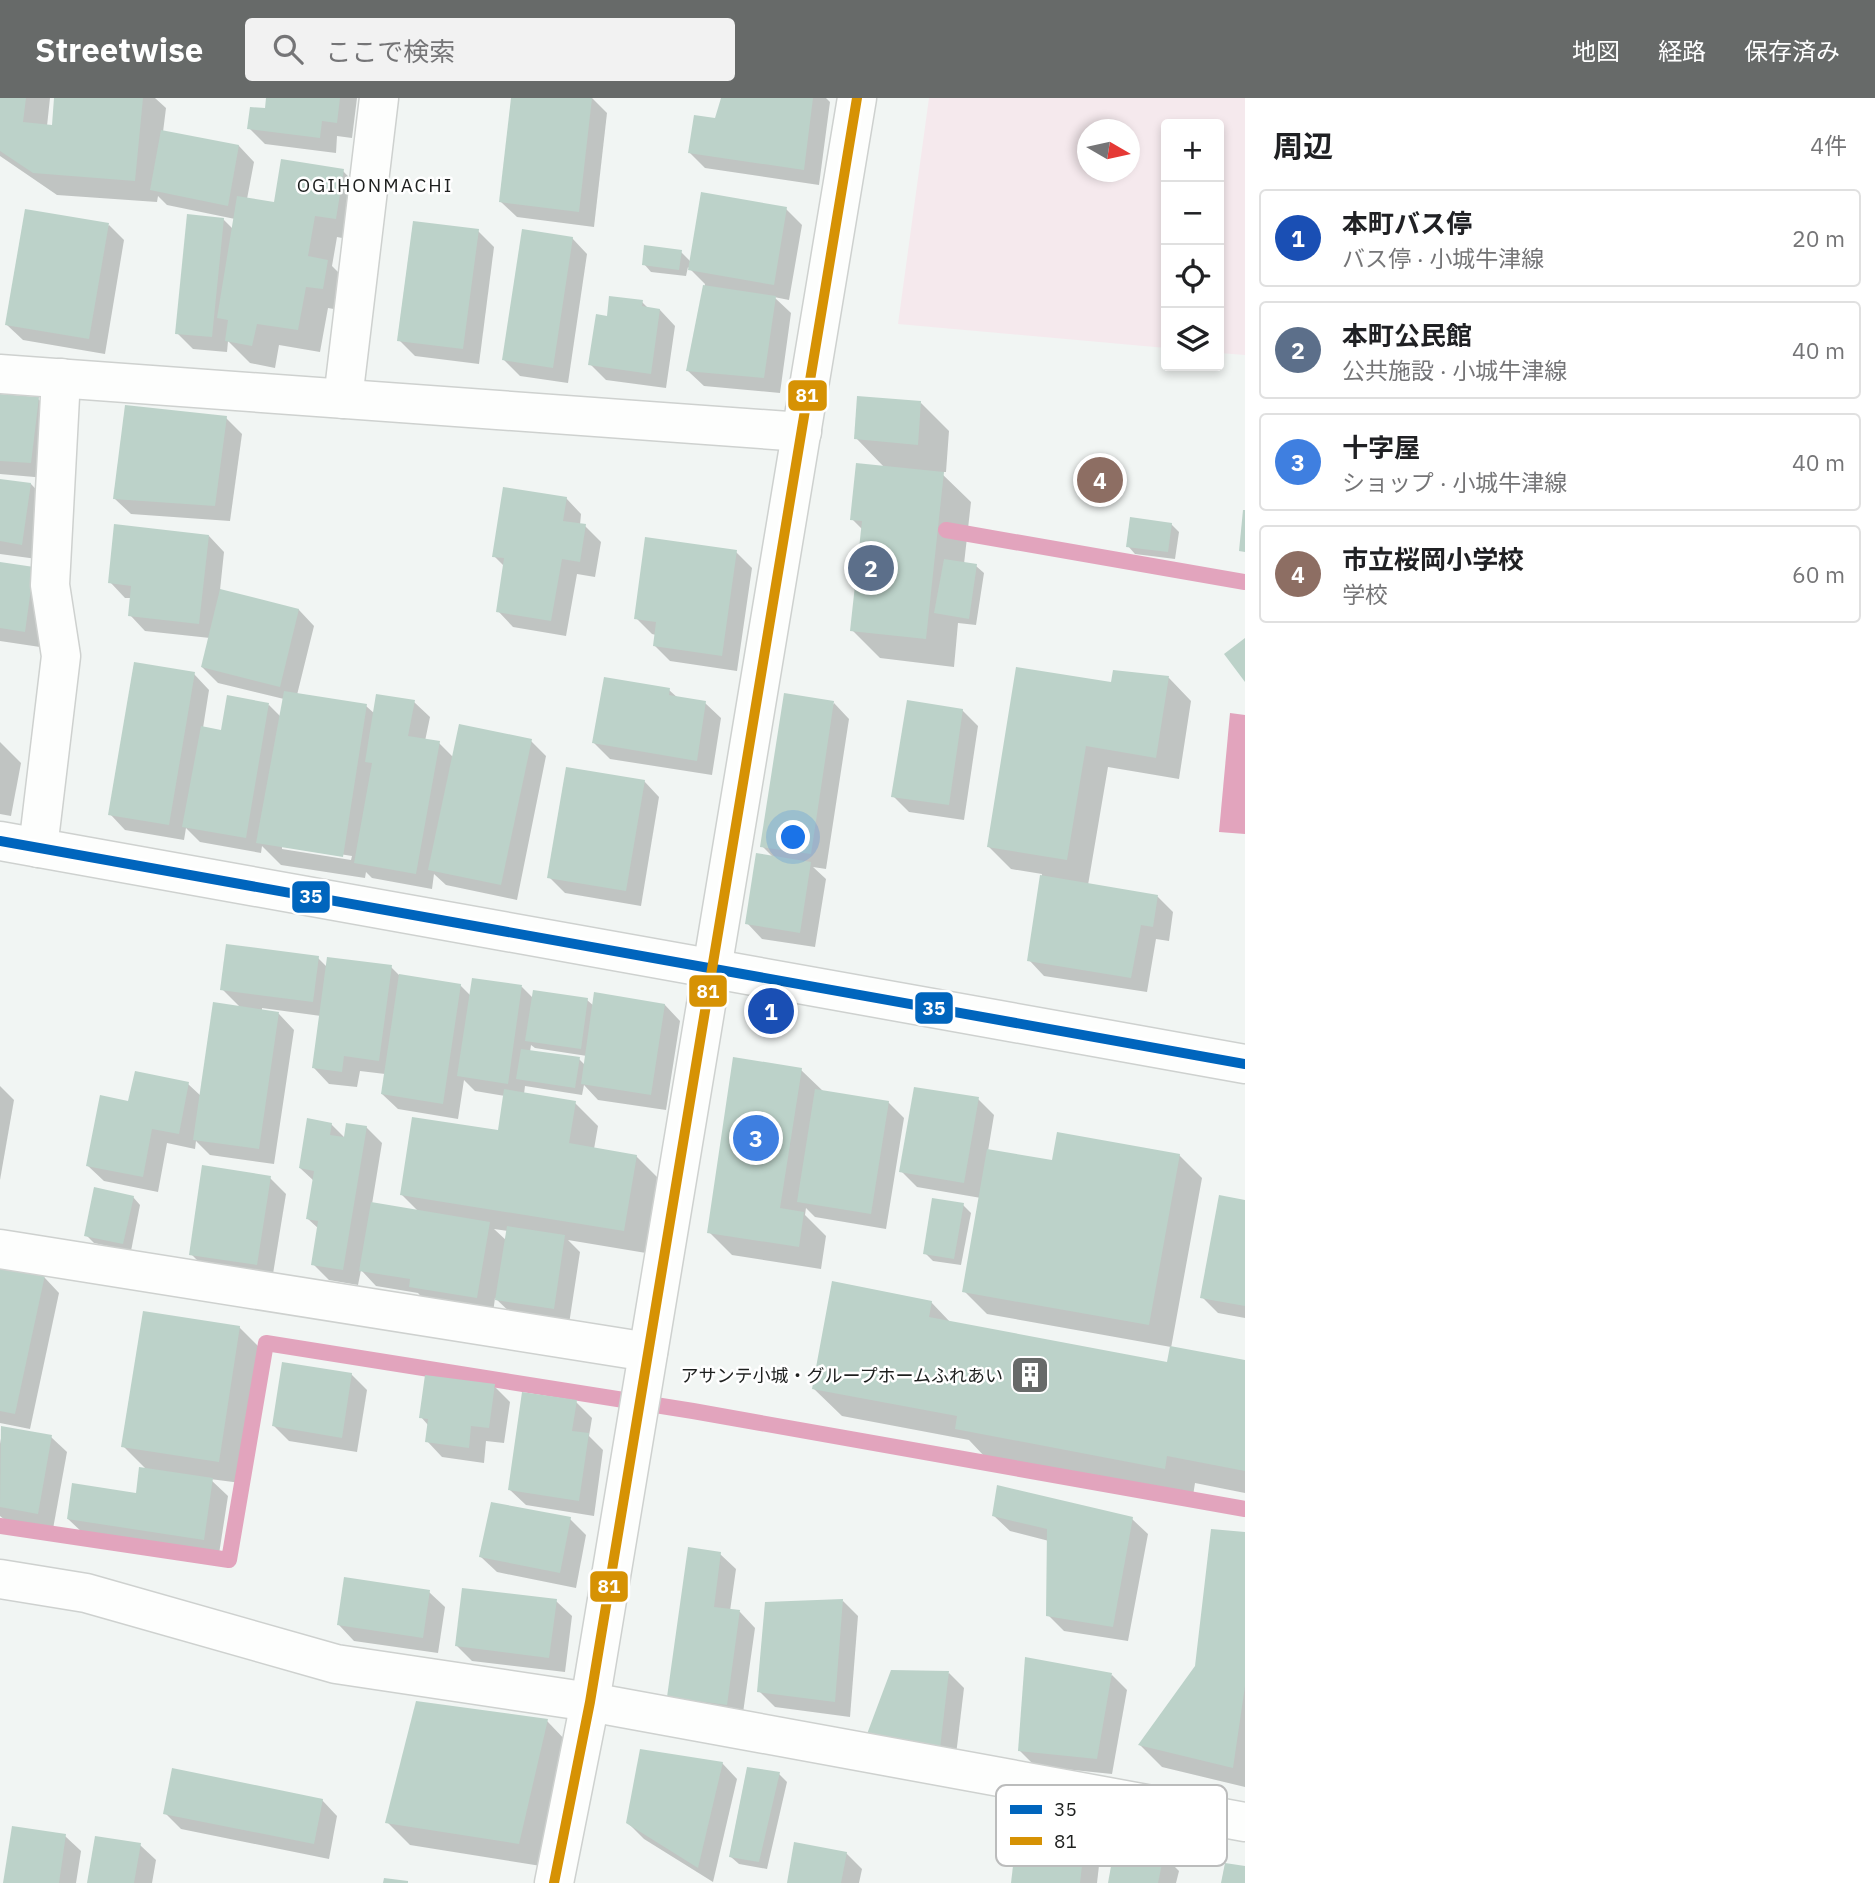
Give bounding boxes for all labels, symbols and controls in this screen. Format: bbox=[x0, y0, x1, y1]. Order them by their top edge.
search box bbox=[245, 18, 735, 81]
text: Streetwise bbox=[35, 28, 203, 71]
icon: search bbox=[269, 30, 307, 68]
text: ここで検索 bbox=[325, 34, 455, 68]
text: 地図 bbox=[1572, 35, 1620, 67]
text: 経路 bbox=[1658, 35, 1706, 67]
text: 保存済み bbox=[1744, 35, 1840, 67]
north arrow bbox=[1077, 119, 1140, 182]
map controls bbox=[1161, 119, 1224, 371]
button: + bbox=[1161, 119, 1224, 182]
text: 周辺 bbox=[1273, 126, 1333, 165]
text: 4件 bbox=[1810, 130, 1847, 160]
district label: OGIHONMACHI bbox=[297, 173, 453, 197]
button: − bbox=[1161, 182, 1224, 245]
text: 本町バス停 bbox=[1342, 206, 1472, 240]
text: 1 bbox=[1291, 223, 1305, 253]
text: 20 m bbox=[1792, 223, 1845, 253]
text: バス停 · 小城牛津線 bbox=[1342, 243, 1544, 273]
button: locate bbox=[1161, 245, 1224, 308]
button: layers bbox=[1161, 308, 1224, 371]
text: 本町公民館 bbox=[1342, 318, 1472, 352]
text: 2 bbox=[1291, 335, 1305, 365]
text: 40 m bbox=[1792, 335, 1845, 365]
text: 公共施設 · 小城牛津線 bbox=[1342, 355, 1567, 385]
line badge: 81 bbox=[787, 379, 828, 412]
text: 81 bbox=[796, 383, 819, 407]
text: 十字屋 bbox=[1342, 430, 1420, 464]
text: 3 bbox=[1291, 447, 1305, 477]
text: 40 m bbox=[1792, 447, 1845, 477]
pin: 4 bbox=[1077, 454, 1123, 506]
text: ショップ · 小城牛津線 bbox=[1342, 467, 1567, 497]
pin: 2 bbox=[848, 542, 894, 594]
text: 市立桜岡小学校 bbox=[1342, 542, 1524, 576]
text: 4 bbox=[1291, 559, 1305, 589]
text: 60 m bbox=[1792, 559, 1845, 589]
text: 学校 bbox=[1342, 579, 1388, 609]
your location bbox=[776, 820, 810, 854]
line badge: 35 bbox=[291, 880, 331, 914]
text: 35 bbox=[300, 884, 322, 908]
line badge: 81 bbox=[688, 974, 728, 1008]
text: 81 bbox=[697, 979, 720, 1003]
pin: 1 bbox=[748, 985, 794, 1037]
line badge: 35 bbox=[914, 991, 954, 1025]
text: 35 bbox=[923, 996, 945, 1020]
pin: 3 bbox=[733, 1112, 779, 1164]
building icon: アサンテ小城・グループホームふれあい bbox=[1009, 1354, 1051, 1396]
place label: アサンテ小城・グループホームふれあい bbox=[681, 1364, 1003, 1387]
line badge: 81 bbox=[589, 1570, 629, 1603]
text: 81 bbox=[598, 1574, 621, 1598]
legend bbox=[996, 1785, 1227, 1866]
text: 35 bbox=[1054, 1797, 1077, 1821]
text: 81 bbox=[1054, 1829, 1077, 1853]

